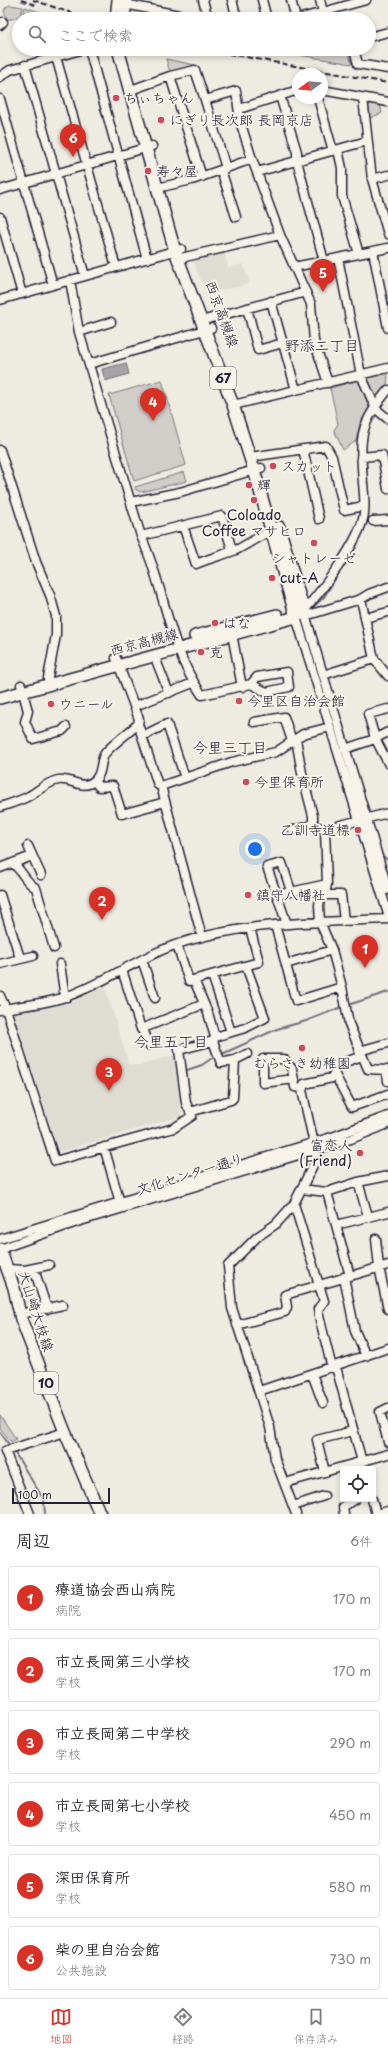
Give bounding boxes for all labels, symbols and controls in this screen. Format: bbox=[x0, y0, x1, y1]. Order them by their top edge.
search box bbox=[12, 12, 376, 56]
icon: search bbox=[26, 23, 48, 45]
text: ここで検索 bbox=[58, 23, 133, 46]
north arrow bbox=[292, 68, 328, 104]
place label: ちぃちゃん bbox=[124, 87, 194, 108]
marker: ちぃちゃん bbox=[111, 93, 121, 103]
place label: にぎり長次郎 長岡京店 bbox=[169, 109, 314, 130]
marker: にぎり長次郎 長岡京店 bbox=[156, 115, 166, 125]
pin: 6 bbox=[60, 124, 86, 157]
place label: 寿々屋 bbox=[156, 160, 198, 181]
marker: 寿々屋 bbox=[143, 166, 153, 176]
pin: 5 bbox=[310, 259, 336, 292]
street label: 西京高槻線 bbox=[201, 277, 244, 350]
district label: 野添二丁目 bbox=[284, 333, 360, 356]
road number: 67 bbox=[210, 367, 236, 389]
pin: 4 bbox=[140, 388, 166, 421]
place label: スカット bbox=[281, 455, 337, 476]
marker: スカット bbox=[268, 461, 278, 471]
place label: 輝 bbox=[257, 474, 271, 495]
marker: 輝 bbox=[244, 480, 254, 490]
marker: Coloado Coffee マサヒロ bbox=[249, 495, 259, 505]
place label: Coloado Coffee マサヒロ bbox=[202, 504, 306, 541]
marker: シャトレーゼ bbox=[309, 538, 319, 548]
place label: シャトレーゼ bbox=[272, 547, 356, 568]
place label: cut-A bbox=[280, 567, 319, 588]
marker: cut-A bbox=[267, 573, 277, 583]
place label: はな bbox=[223, 612, 251, 633]
marker: はな bbox=[210, 618, 220, 628]
street label: 西京高槻線 bbox=[107, 622, 180, 661]
place label: 克 bbox=[209, 641, 223, 662]
marker: 克 bbox=[196, 647, 206, 657]
place label: 今里区自治会館 bbox=[247, 690, 345, 711]
place label: ウニール bbox=[59, 693, 114, 714]
marker: 今里区自治会館 bbox=[234, 696, 244, 706]
marker: ウニール bbox=[46, 699, 56, 709]
district label: 今里三丁目 bbox=[192, 735, 268, 758]
place label: 今里保育所 bbox=[254, 771, 324, 792]
marker: 今里保育所 bbox=[241, 777, 251, 787]
place label: 乙訓寺道標 bbox=[280, 819, 350, 840]
marker: 乙訓寺道標 bbox=[353, 825, 363, 835]
your location bbox=[245, 839, 265, 859]
place label: 鎮守八幡社 bbox=[256, 884, 326, 905]
pin: 2 bbox=[89, 887, 115, 920]
marker: 鎮守八幡社 bbox=[243, 890, 253, 900]
pin: 1 bbox=[352, 935, 378, 968]
district label: 今里五丁目 bbox=[133, 1029, 209, 1052]
marker: むらさき幼稚園 bbox=[297, 1043, 307, 1053]
place label: むらさき幼稚園 bbox=[253, 1052, 351, 1073]
pin: 3 bbox=[96, 1058, 122, 1091]
place label: 富恋人 (Friend) bbox=[299, 1134, 352, 1171]
street label: 文化センター通り bbox=[133, 1147, 246, 1200]
marker: 富恋人 (Friend) bbox=[355, 1148, 365, 1158]
street label: 大山崎大枝線 bbox=[14, 1268, 59, 1354]
road number: 10 bbox=[34, 1372, 58, 1394]
map controls bbox=[340, 1466, 376, 1502]
button: locate bbox=[340, 1466, 376, 1502]
scale bar bbox=[12, 1486, 110, 1505]
text: 100 m bbox=[18, 1486, 52, 1503]
text: 周辺 bbox=[16, 1527, 50, 1553]
text: 6件 bbox=[350, 1531, 372, 1550]
text: 療道協会西山病院 bbox=[55, 1577, 175, 1600]
text: 1 bbox=[27, 1589, 33, 1608]
text: 170 m bbox=[333, 1589, 371, 1608]
text: 病院 bbox=[55, 1600, 81, 1619]
text: 市立長岡第三小学校 bbox=[55, 1649, 190, 1672]
text: 2 bbox=[25, 1661, 35, 1680]
text: 170 m bbox=[333, 1661, 371, 1680]
text: 学校 bbox=[55, 1672, 81, 1691]
text: 市立長岡第二中学校 bbox=[55, 1721, 190, 1744]
text: 3 bbox=[26, 1733, 34, 1752]
text: 290 m bbox=[330, 1733, 371, 1752]
text: 学校 bbox=[55, 1744, 81, 1763]
text: 市立長岡第七小学校 bbox=[55, 1793, 190, 1816]
text: 4 bbox=[26, 1805, 34, 1824]
text: 450 m bbox=[329, 1805, 371, 1824]
text: 学校 bbox=[55, 1816, 81, 1835]
text: 深田保育所 bbox=[55, 1865, 130, 1888]
text: 5 bbox=[26, 1877, 34, 1896]
text: 580 m bbox=[329, 1877, 371, 1896]
text: 学校 bbox=[55, 1888, 81, 1907]
text: 柴の里自治会館 bbox=[55, 1937, 160, 1960]
text: 6 bbox=[25, 1949, 35, 1968]
text: 730 m bbox=[330, 1949, 371, 1968]
text: 公共施設 bbox=[55, 1960, 107, 1979]
tab: 地図 bbox=[50, 2006, 72, 2047]
tab: 経路 bbox=[172, 2006, 194, 2047]
tab: 保存済み bbox=[294, 2006, 338, 2047]

